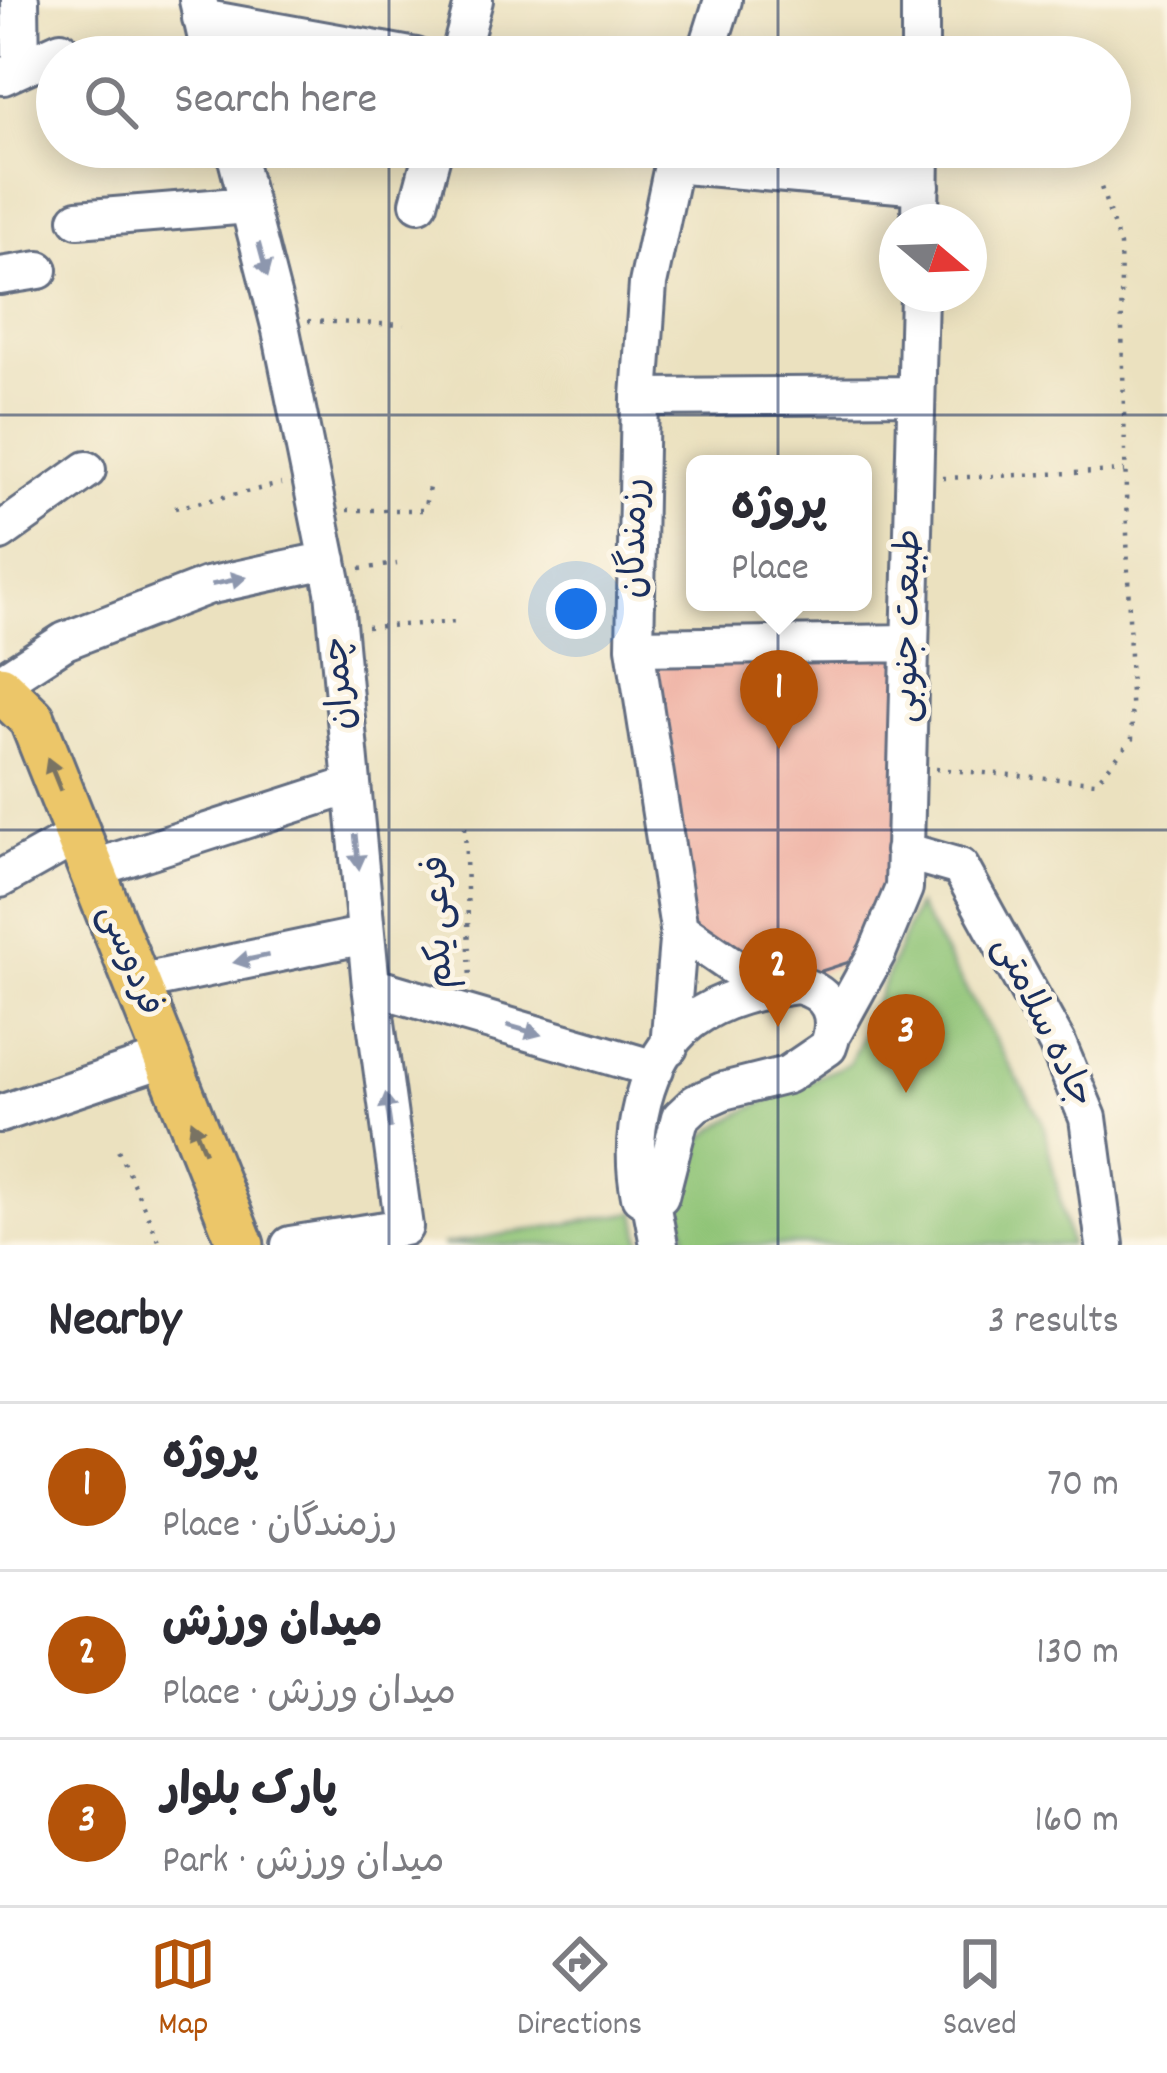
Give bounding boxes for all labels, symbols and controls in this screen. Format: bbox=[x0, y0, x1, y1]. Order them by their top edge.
search box bbox=[36, 36, 1131, 168]
icon: search bbox=[78, 69, 144, 135]
text: Search here bbox=[174, 70, 377, 134]
north arrow bbox=[879, 204, 987, 312]
one-way arrow bbox=[254, 242, 273, 279]
popup bbox=[686, 455, 872, 611]
street label: رزمندگان bbox=[610, 477, 664, 599]
text: پروژه bbox=[731, 477, 827, 541]
street label: طبیعت جنوبی bbox=[882, 529, 938, 723]
text: Place bbox=[731, 543, 809, 598]
one-way arrow bbox=[210, 571, 248, 590]
your location bbox=[546, 579, 606, 639]
street label: چمران bbox=[312, 634, 372, 732]
pin: 1 bbox=[740, 650, 818, 749]
one-way arrow bbox=[43, 755, 62, 791]
one-way arrow bbox=[348, 834, 367, 871]
street label: فرعی یکم bbox=[413, 854, 469, 990]
street label: فردوسی bbox=[82, 897, 174, 1025]
pin: 2 bbox=[739, 928, 817, 1027]
street label: جاده سلامتی bbox=[977, 928, 1105, 1118]
one-way arrow bbox=[232, 950, 269, 969]
pin: 3 bbox=[867, 994, 945, 1093]
one-way arrow bbox=[506, 1022, 542, 1040]
one-way arrow bbox=[378, 1092, 397, 1130]
one-way arrow bbox=[187, 1118, 206, 1154]
text: Nearby bbox=[48, 1287, 181, 1359]
text: 3 results bbox=[988, 1296, 1119, 1351]
text: پروژه bbox=[162, 1426, 259, 1490]
text: 1 bbox=[83, 1459, 91, 1514]
text: 70 m bbox=[1047, 1459, 1119, 1514]
text: Place · رزمندگان bbox=[162, 1500, 398, 1555]
text: میدان ورزش bbox=[162, 1594, 383, 1658]
text: 2 bbox=[78, 1627, 96, 1682]
text: 130 m bbox=[1036, 1627, 1119, 1682]
text: Place · میدان ورزش bbox=[162, 1668, 456, 1723]
text: پارک بلوار bbox=[162, 1762, 337, 1826]
text: 3 bbox=[78, 1795, 96, 1850]
text: 160 m bbox=[1034, 1795, 1119, 1850]
text: Park · میدان ورزش bbox=[162, 1836, 445, 1891]
tab: Map bbox=[150, 1931, 216, 2050]
tab: Directions bbox=[517, 1931, 642, 2050]
tab: Saved bbox=[943, 1931, 1017, 2050]

